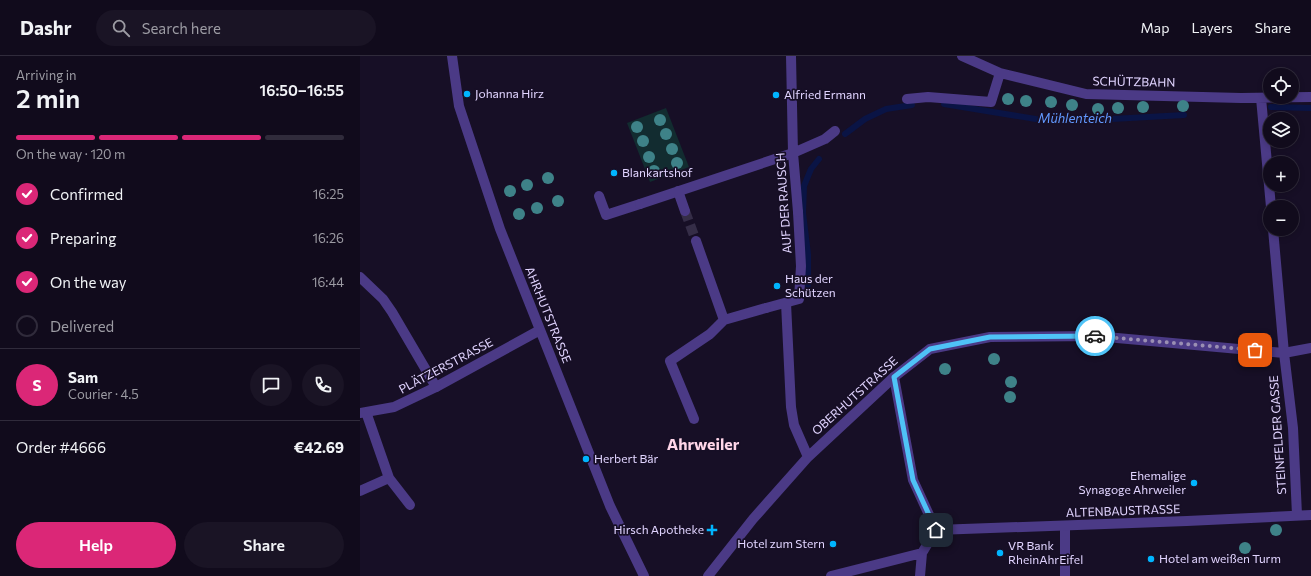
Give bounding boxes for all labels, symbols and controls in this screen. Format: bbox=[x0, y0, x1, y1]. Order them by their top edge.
search box bbox=[96, 10, 376, 46]
text: Dashr bbox=[20, 16, 72, 39]
icon: search bbox=[110, 17, 132, 39]
text: Search here bbox=[142, 19, 221, 37]
text: Map bbox=[1141, 19, 1169, 36]
text: Layers bbox=[1191, 19, 1233, 36]
text: Share bbox=[1255, 19, 1291, 36]
text: Arriving in bbox=[16, 67, 76, 83]
map controls bbox=[1263, 68, 1299, 236]
button: locate bbox=[1263, 68, 1299, 104]
street label: SCHÜTZBAHN bbox=[1092, 73, 1176, 89]
text: 16:50–16:55 bbox=[260, 81, 344, 99]
text: 2 min bbox=[16, 82, 80, 113]
place label: Johanna Hirz bbox=[475, 86, 544, 101]
place label: Alfried Ermann bbox=[784, 87, 866, 101]
marker: Johanna Hirz bbox=[462, 89, 472, 99]
marker: Alfried Ermann bbox=[771, 90, 781, 100]
water label: Mühlenteich bbox=[1038, 110, 1112, 126]
button: layers bbox=[1263, 112, 1299, 148]
text: On the way · 120 m bbox=[16, 146, 125, 162]
street label: AUF DER RAUSCH bbox=[772, 152, 794, 254]
button: + bbox=[1263, 156, 1299, 192]
place label: Blankartshof bbox=[622, 165, 693, 179]
marker: Blankartshof bbox=[609, 168, 619, 178]
icon: check bbox=[16, 183, 38, 205]
text: Confirmed bbox=[50, 185, 123, 203]
text: 16:25 bbox=[313, 186, 344, 202]
button: − bbox=[1263, 200, 1299, 236]
icon: check bbox=[16, 227, 38, 249]
text: Preparing bbox=[50, 229, 116, 247]
text: 16:26 bbox=[312, 230, 344, 246]
street label: AHRHUTSTRASSE bbox=[523, 264, 575, 365]
icon: check bbox=[16, 271, 38, 293]
place label: Haus der Schützen bbox=[785, 271, 836, 299]
text: On the way bbox=[50, 273, 127, 291]
text: 16:44 bbox=[312, 274, 344, 290]
marker: Haus der Schützen bbox=[772, 281, 782, 291]
courier bbox=[1075, 316, 1115, 356]
text: Delivered bbox=[50, 317, 114, 335]
icon: car bbox=[1084, 325, 1106, 347]
pin bbox=[1238, 333, 1272, 367]
street label: PLÄTZERSTRASSE bbox=[396, 334, 495, 396]
icon: bag bbox=[1244, 339, 1266, 361]
street label: OBERHUTSTRASSE bbox=[809, 353, 900, 437]
button: chat bbox=[250, 364, 292, 406]
button: phone bbox=[302, 364, 344, 406]
text: Sam bbox=[68, 368, 98, 386]
street label: STEINFELDER GASSE bbox=[1266, 375, 1288, 495]
text: S bbox=[32, 376, 42, 394]
text: Courier · 4.5 bbox=[68, 386, 139, 402]
district label: Ahrweiler bbox=[667, 434, 740, 453]
text: Order #4666 bbox=[16, 438, 106, 456]
text: €42.69 bbox=[294, 438, 344, 456]
place label: Herbert Bär bbox=[594, 451, 659, 465]
marker: Herbert Bär bbox=[581, 454, 591, 464]
place label: Ehemalige Synagoge Ahrweiler bbox=[1078, 468, 1186, 496]
marker: Ehemalige Synagoge Ahrweiler bbox=[1189, 478, 1199, 488]
street label: ALTENBAUSTRASSE bbox=[1066, 501, 1180, 519]
pin bbox=[919, 513, 953, 547]
icon: home bbox=[925, 519, 947, 541]
button: Help bbox=[16, 522, 176, 568]
button: Share bbox=[184, 522, 344, 568]
place label: Hirsch Apotheke bbox=[614, 522, 704, 536]
marker: Hirsch Apotheke bbox=[707, 525, 717, 535]
place label: Hotel zum Stern bbox=[737, 536, 825, 550]
place label: VR Bank RheinAhrEifel bbox=[1008, 538, 1083, 566]
marker: Hotel zum Stern bbox=[828, 539, 838, 549]
marker: VR Bank RheinAhrEifel bbox=[995, 548, 1005, 558]
place label: Hotel am weißen Turm bbox=[1159, 551, 1281, 565]
marker: Hotel am weißen Turm bbox=[1146, 554, 1156, 564]

